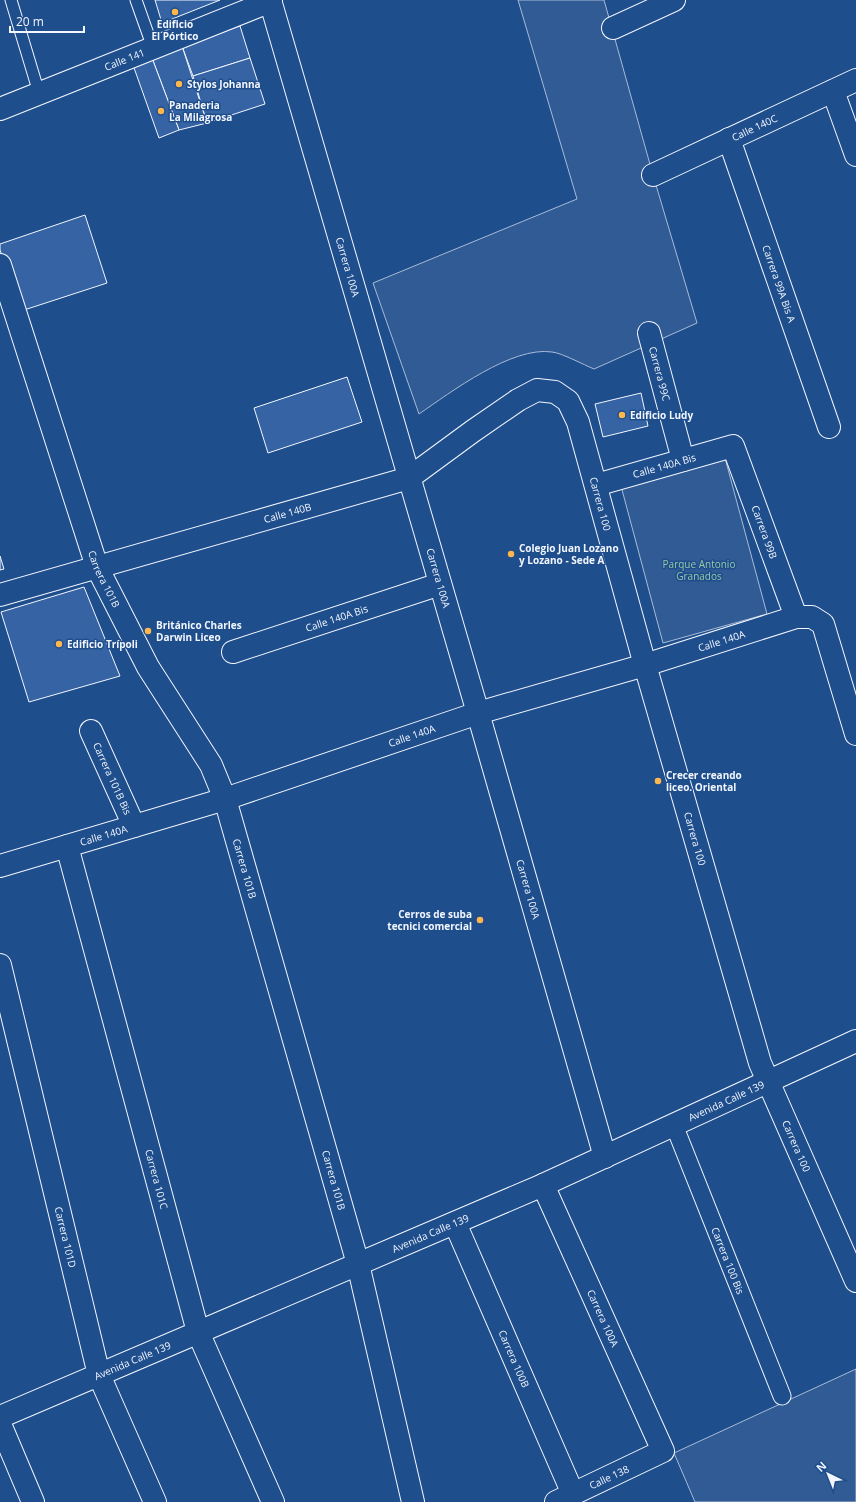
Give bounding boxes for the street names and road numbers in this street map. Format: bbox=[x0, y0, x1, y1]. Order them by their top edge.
street label: Calle 141 bbox=[102, 45, 147, 74]
street label: Calle 140C bbox=[729, 111, 779, 144]
street label: Carrera 100A bbox=[333, 235, 363, 299]
street label: Carrera 99A Bis A bbox=[759, 243, 799, 325]
street label: Carrera 99C bbox=[646, 345, 674, 402]
street label: Calle 140A Bis bbox=[631, 450, 698, 481]
street label: Carrera 100 bbox=[586, 475, 615, 533]
street label: Calle 140B bbox=[262, 499, 313, 526]
street label: Carrera 99B bbox=[748, 503, 781, 561]
street label: Carrera 100A bbox=[423, 546, 454, 610]
street label: Carrera 101B bbox=[85, 549, 123, 610]
street label: Calle 140A Bis bbox=[303, 601, 370, 635]
street label: Calle 140A bbox=[696, 626, 747, 655]
street label: Calle 140A bbox=[386, 721, 438, 750]
street label: Carrera 101B Bis bbox=[90, 740, 135, 817]
street label: Carrera 100 bbox=[681, 810, 710, 867]
street label: Calle 140A bbox=[78, 821, 129, 849]
street label: Carrera 101B bbox=[230, 837, 260, 900]
street label: Carrera 100A bbox=[513, 858, 544, 921]
street label: Avenida Calle 139 bbox=[686, 1077, 767, 1124]
street label: Carrera 100 bbox=[779, 1118, 814, 1174]
street label: Carrera 101C bbox=[142, 1148, 172, 1211]
street label: Carrera 101B bbox=[319, 1148, 349, 1212]
street label: Carrera 101D bbox=[52, 1205, 80, 1269]
street label: Avenida Calle 139 bbox=[390, 1210, 471, 1256]
street label: Carrera 100 Bis bbox=[708, 1225, 748, 1297]
street label: Carrera 100A bbox=[584, 1287, 622, 1350]
street label: Carrera 100B bbox=[495, 1328, 533, 1390]
street label: Avenida Calle 139 bbox=[92, 1338, 173, 1383]
street label: Calle 138 bbox=[587, 1462, 631, 1492]

